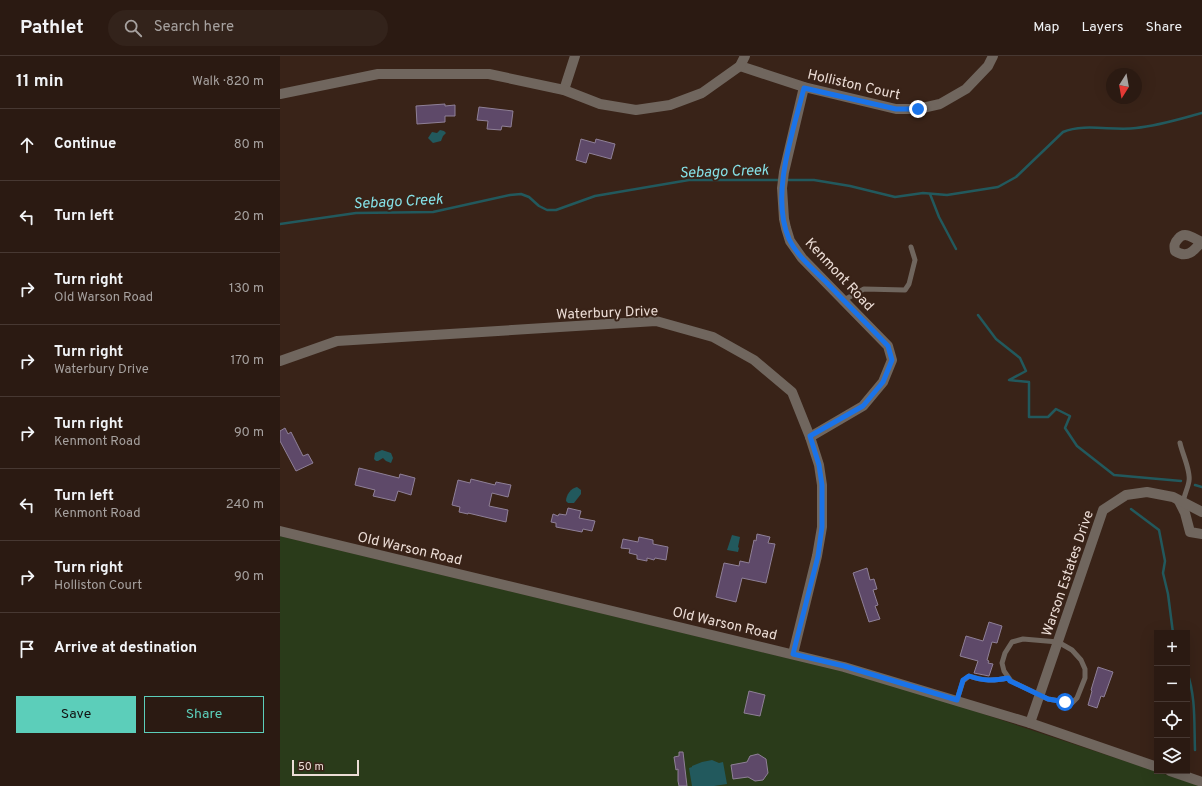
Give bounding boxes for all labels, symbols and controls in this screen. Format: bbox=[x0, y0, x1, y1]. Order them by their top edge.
search box bbox=[108, 10, 388, 46]
text: Pathlet bbox=[20, 16, 84, 40]
icon: search bbox=[122, 17, 144, 39]
text: Search here bbox=[154, 18, 234, 37]
text: Map bbox=[1033, 19, 1059, 36]
text: Layers bbox=[1081, 19, 1123, 36]
text: Share bbox=[1145, 19, 1182, 36]
street label: Holliston Court bbox=[806, 67, 902, 104]
north arrow bbox=[1106, 68, 1142, 104]
text: 11 min bbox=[16, 71, 64, 93]
text: Walk · 820 m bbox=[192, 74, 264, 90]
route end bbox=[909, 100, 927, 118]
icon: ahead bbox=[16, 134, 38, 156]
text: Continue bbox=[54, 135, 116, 154]
text: 80 m bbox=[234, 137, 264, 153]
water label: Sebago Creek bbox=[679, 161, 770, 184]
water label: Sebago Creek bbox=[353, 191, 444, 214]
icon: left bbox=[16, 206, 38, 228]
text: Turn left bbox=[54, 207, 114, 226]
text: 20 m bbox=[234, 209, 264, 225]
street label: Kenmont Road bbox=[801, 235, 877, 315]
text: Turn right bbox=[54, 271, 123, 290]
icon: right bbox=[16, 278, 38, 300]
text: 130 m bbox=[229, 281, 264, 297]
text: Old Warson Road bbox=[54, 290, 153, 306]
street label: Waterbury Drive bbox=[556, 303, 658, 324]
text: Turn right bbox=[54, 343, 123, 362]
icon: right bbox=[16, 350, 38, 372]
text: 170 m bbox=[230, 353, 264, 369]
text: Waterbury Drive bbox=[54, 362, 149, 378]
text: Turn right bbox=[54, 415, 123, 434]
icon: right bbox=[16, 422, 38, 444]
text: 90 m bbox=[234, 425, 264, 441]
text: Kenmont Road bbox=[54, 434, 140, 450]
text: Turn left bbox=[54, 487, 114, 506]
icon: left bbox=[16, 494, 38, 516]
text: 240 m bbox=[226, 497, 264, 513]
text: Kenmont Road bbox=[54, 506, 140, 522]
street label: Warson Estates Drive bbox=[1039, 508, 1098, 639]
street label: Old Warson Road bbox=[356, 529, 464, 570]
text: Turn right bbox=[54, 559, 123, 578]
icon: right bbox=[16, 566, 38, 588]
text: 90 m bbox=[234, 569, 264, 585]
text: Holliston Court bbox=[54, 578, 142, 594]
street label: Old Warson Road bbox=[671, 604, 779, 645]
map controls bbox=[1154, 630, 1190, 774]
button: + bbox=[1154, 630, 1190, 666]
icon: arrive bbox=[16, 638, 38, 660]
text: Arrive at destination bbox=[54, 639, 197, 658]
button: − bbox=[1154, 666, 1190, 702]
route start bbox=[1056, 693, 1074, 711]
button: Save bbox=[16, 696, 136, 733]
button: Share bbox=[144, 696, 264, 733]
button: locate bbox=[1154, 702, 1190, 738]
button: layers bbox=[1154, 738, 1190, 774]
scale bar bbox=[292, 758, 359, 777]
text: 50 m bbox=[298, 760, 324, 774]

